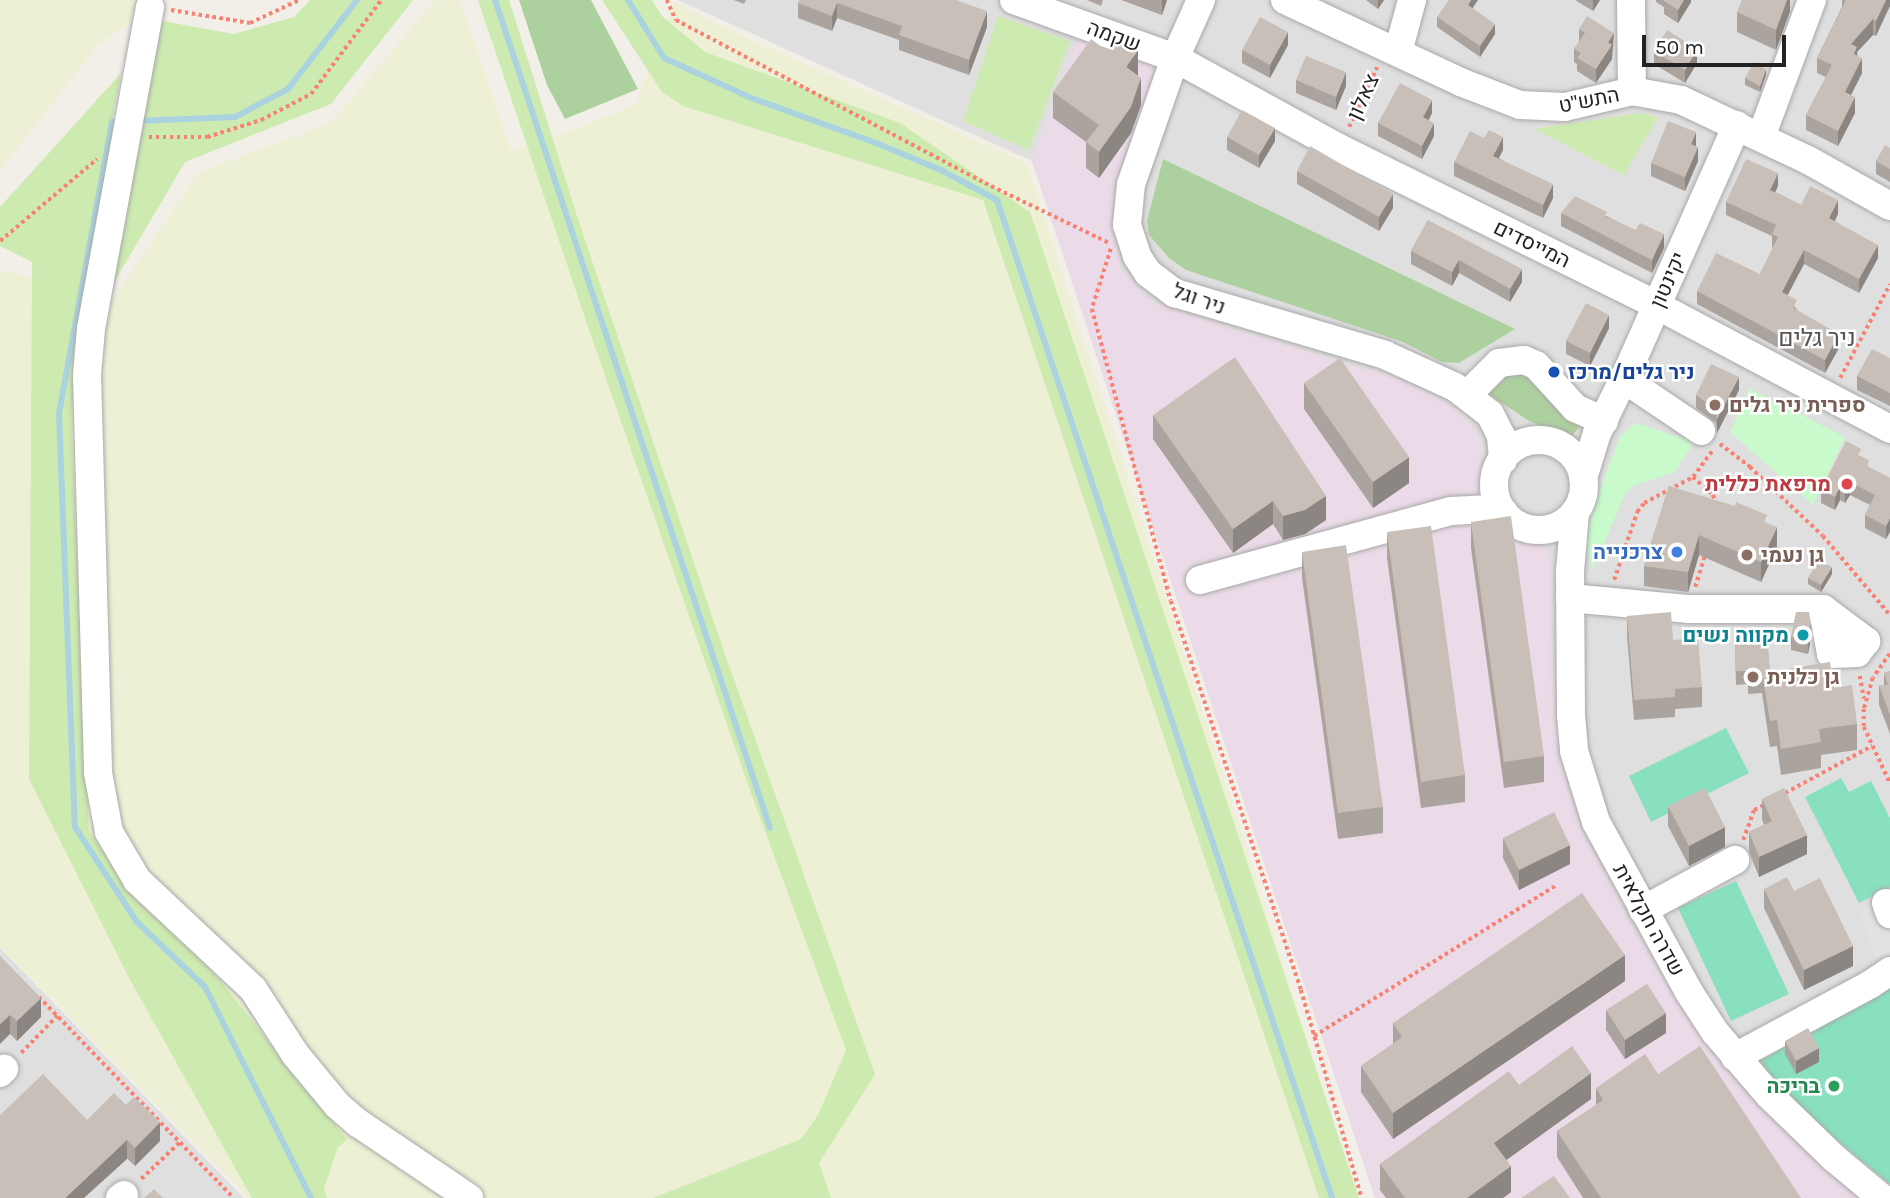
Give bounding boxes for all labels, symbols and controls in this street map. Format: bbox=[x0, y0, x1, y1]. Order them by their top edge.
street label: שקמה bbox=[1084, 15, 1144, 57]
scale bar bbox=[1645, 21, 1788, 65]
text: 50 m bbox=[1655, 35, 1704, 59]
street label: צאלון bbox=[1341, 70, 1385, 124]
street label: התש"ט bbox=[1556, 82, 1622, 118]
street label: המייסדים bbox=[1489, 215, 1575, 273]
street label: יקינטון bbox=[1645, 248, 1691, 312]
street label: ניר וגל bbox=[1169, 278, 1229, 320]
district label: ניר גלים bbox=[1778, 325, 1856, 353]
place label: ניר גלים/מרכז bbox=[1568, 359, 1695, 385]
marker: ניר גלים/מרכז bbox=[1546, 364, 1562, 380]
place label: ספרית ניר גלים bbox=[1729, 392, 1865, 418]
marker: ספרית ניר גלים bbox=[1707, 397, 1723, 413]
place label: מרפאת כללית bbox=[1705, 471, 1831, 497]
marker: מרפאת כללית bbox=[1837, 474, 1857, 494]
place label: צרכנייה bbox=[1593, 539, 1663, 565]
place label: גן נעמי bbox=[1761, 542, 1825, 568]
marker: צרכנייה bbox=[1669, 544, 1685, 560]
marker: גן נעמי bbox=[1739, 547, 1755, 563]
place label: מקווה נשים bbox=[1682, 622, 1789, 648]
marker: מקווה נשים bbox=[1795, 627, 1811, 643]
place label: גן כלנית bbox=[1767, 664, 1840, 690]
marker: גן כלנית bbox=[1745, 669, 1761, 685]
street label: שדרה חקלאית bbox=[1608, 859, 1690, 981]
place label: בריכה bbox=[1766, 1073, 1820, 1099]
marker: בריכה bbox=[1826, 1078, 1842, 1094]

